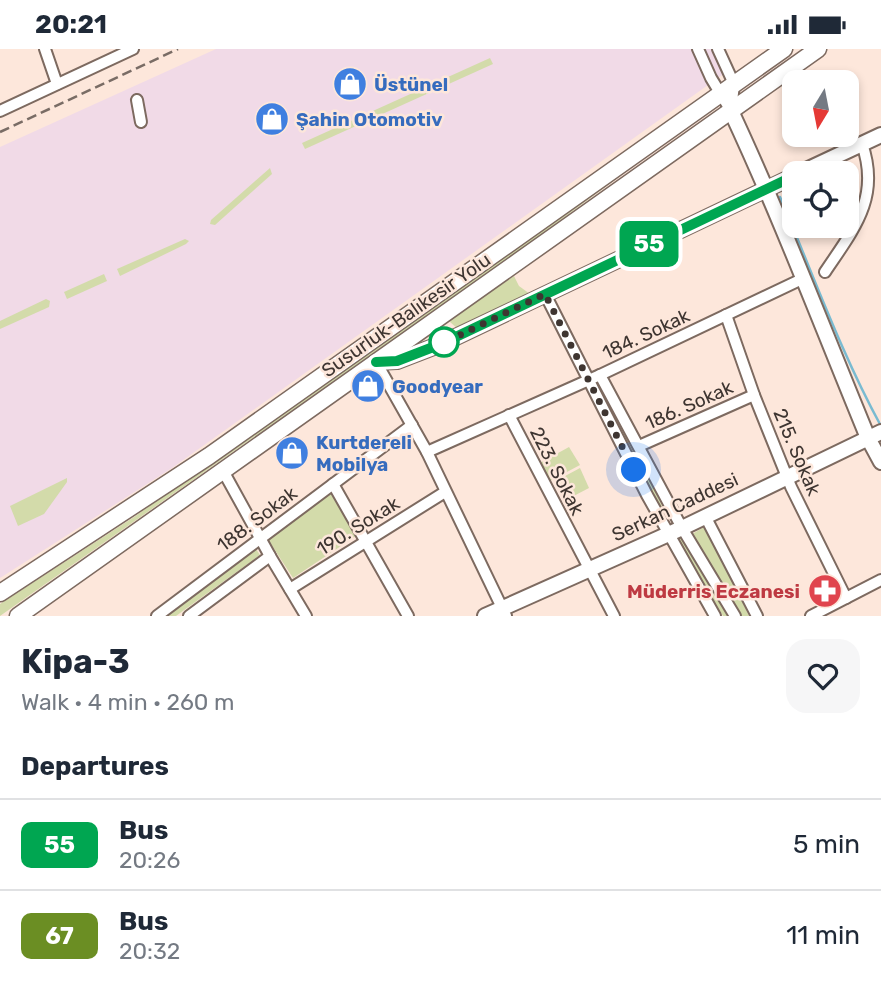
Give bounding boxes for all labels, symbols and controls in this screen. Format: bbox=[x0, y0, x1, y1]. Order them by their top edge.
text: 20:21 bbox=[35, 9, 107, 40]
shop icon: Üstünel bbox=[331, 65, 369, 103]
north arrow bbox=[782, 70, 859, 147]
map controls bbox=[782, 70, 859, 238]
place label: Üstünel bbox=[374, 73, 448, 96]
shop icon: Şahin Otomotiv bbox=[253, 100, 291, 138]
place label: Şahin Otomotiv bbox=[296, 108, 442, 131]
button: locate bbox=[782, 161, 859, 238]
line badge: 55 bbox=[618, 221, 680, 267]
text: 55 bbox=[633, 230, 665, 258]
street label: Susurluk-Balıkesir Yolu bbox=[317, 248, 495, 382]
street label: 184. Sokak bbox=[599, 304, 694, 364]
unlabelled marker bbox=[429, 327, 459, 357]
shop icon: Goodyear bbox=[349, 367, 387, 405]
place label: Goodyear bbox=[392, 375, 483, 398]
street label: 186. Sokak bbox=[642, 375, 737, 435]
street label: 215. Sokak bbox=[768, 405, 826, 499]
street label: 223. Sokak bbox=[525, 423, 589, 519]
place label: Kurtdereli Mobilya bbox=[316, 431, 412, 476]
shop icon: Kurtdereli Mobilya bbox=[273, 434, 311, 472]
your location bbox=[616, 452, 651, 487]
street label: Serkan Caddesi bbox=[608, 468, 742, 546]
street label: 188. Sokak bbox=[212, 481, 302, 557]
street label: 190. Sokak bbox=[312, 491, 404, 560]
pharmacy icon: Müderris Eczanesi bbox=[806, 572, 844, 610]
place label: Müderris Eczanesi bbox=[627, 580, 800, 603]
button: heart bbox=[786, 639, 860, 713]
text: Kipa-3 bbox=[21, 642, 130, 681]
text: Walk · 4 min · 260 m bbox=[21, 688, 235, 716]
text: Departures bbox=[21, 751, 169, 782]
text: Bus bbox=[119, 815, 168, 846]
text: 5 min bbox=[793, 829, 860, 860]
text: 55 bbox=[44, 831, 75, 859]
text: 20:26 bbox=[119, 846, 180, 874]
text: Bus bbox=[119, 906, 168, 937]
text: 11 min bbox=[786, 920, 860, 951]
text: 67 bbox=[45, 922, 74, 950]
text: 20:32 bbox=[119, 937, 180, 965]

